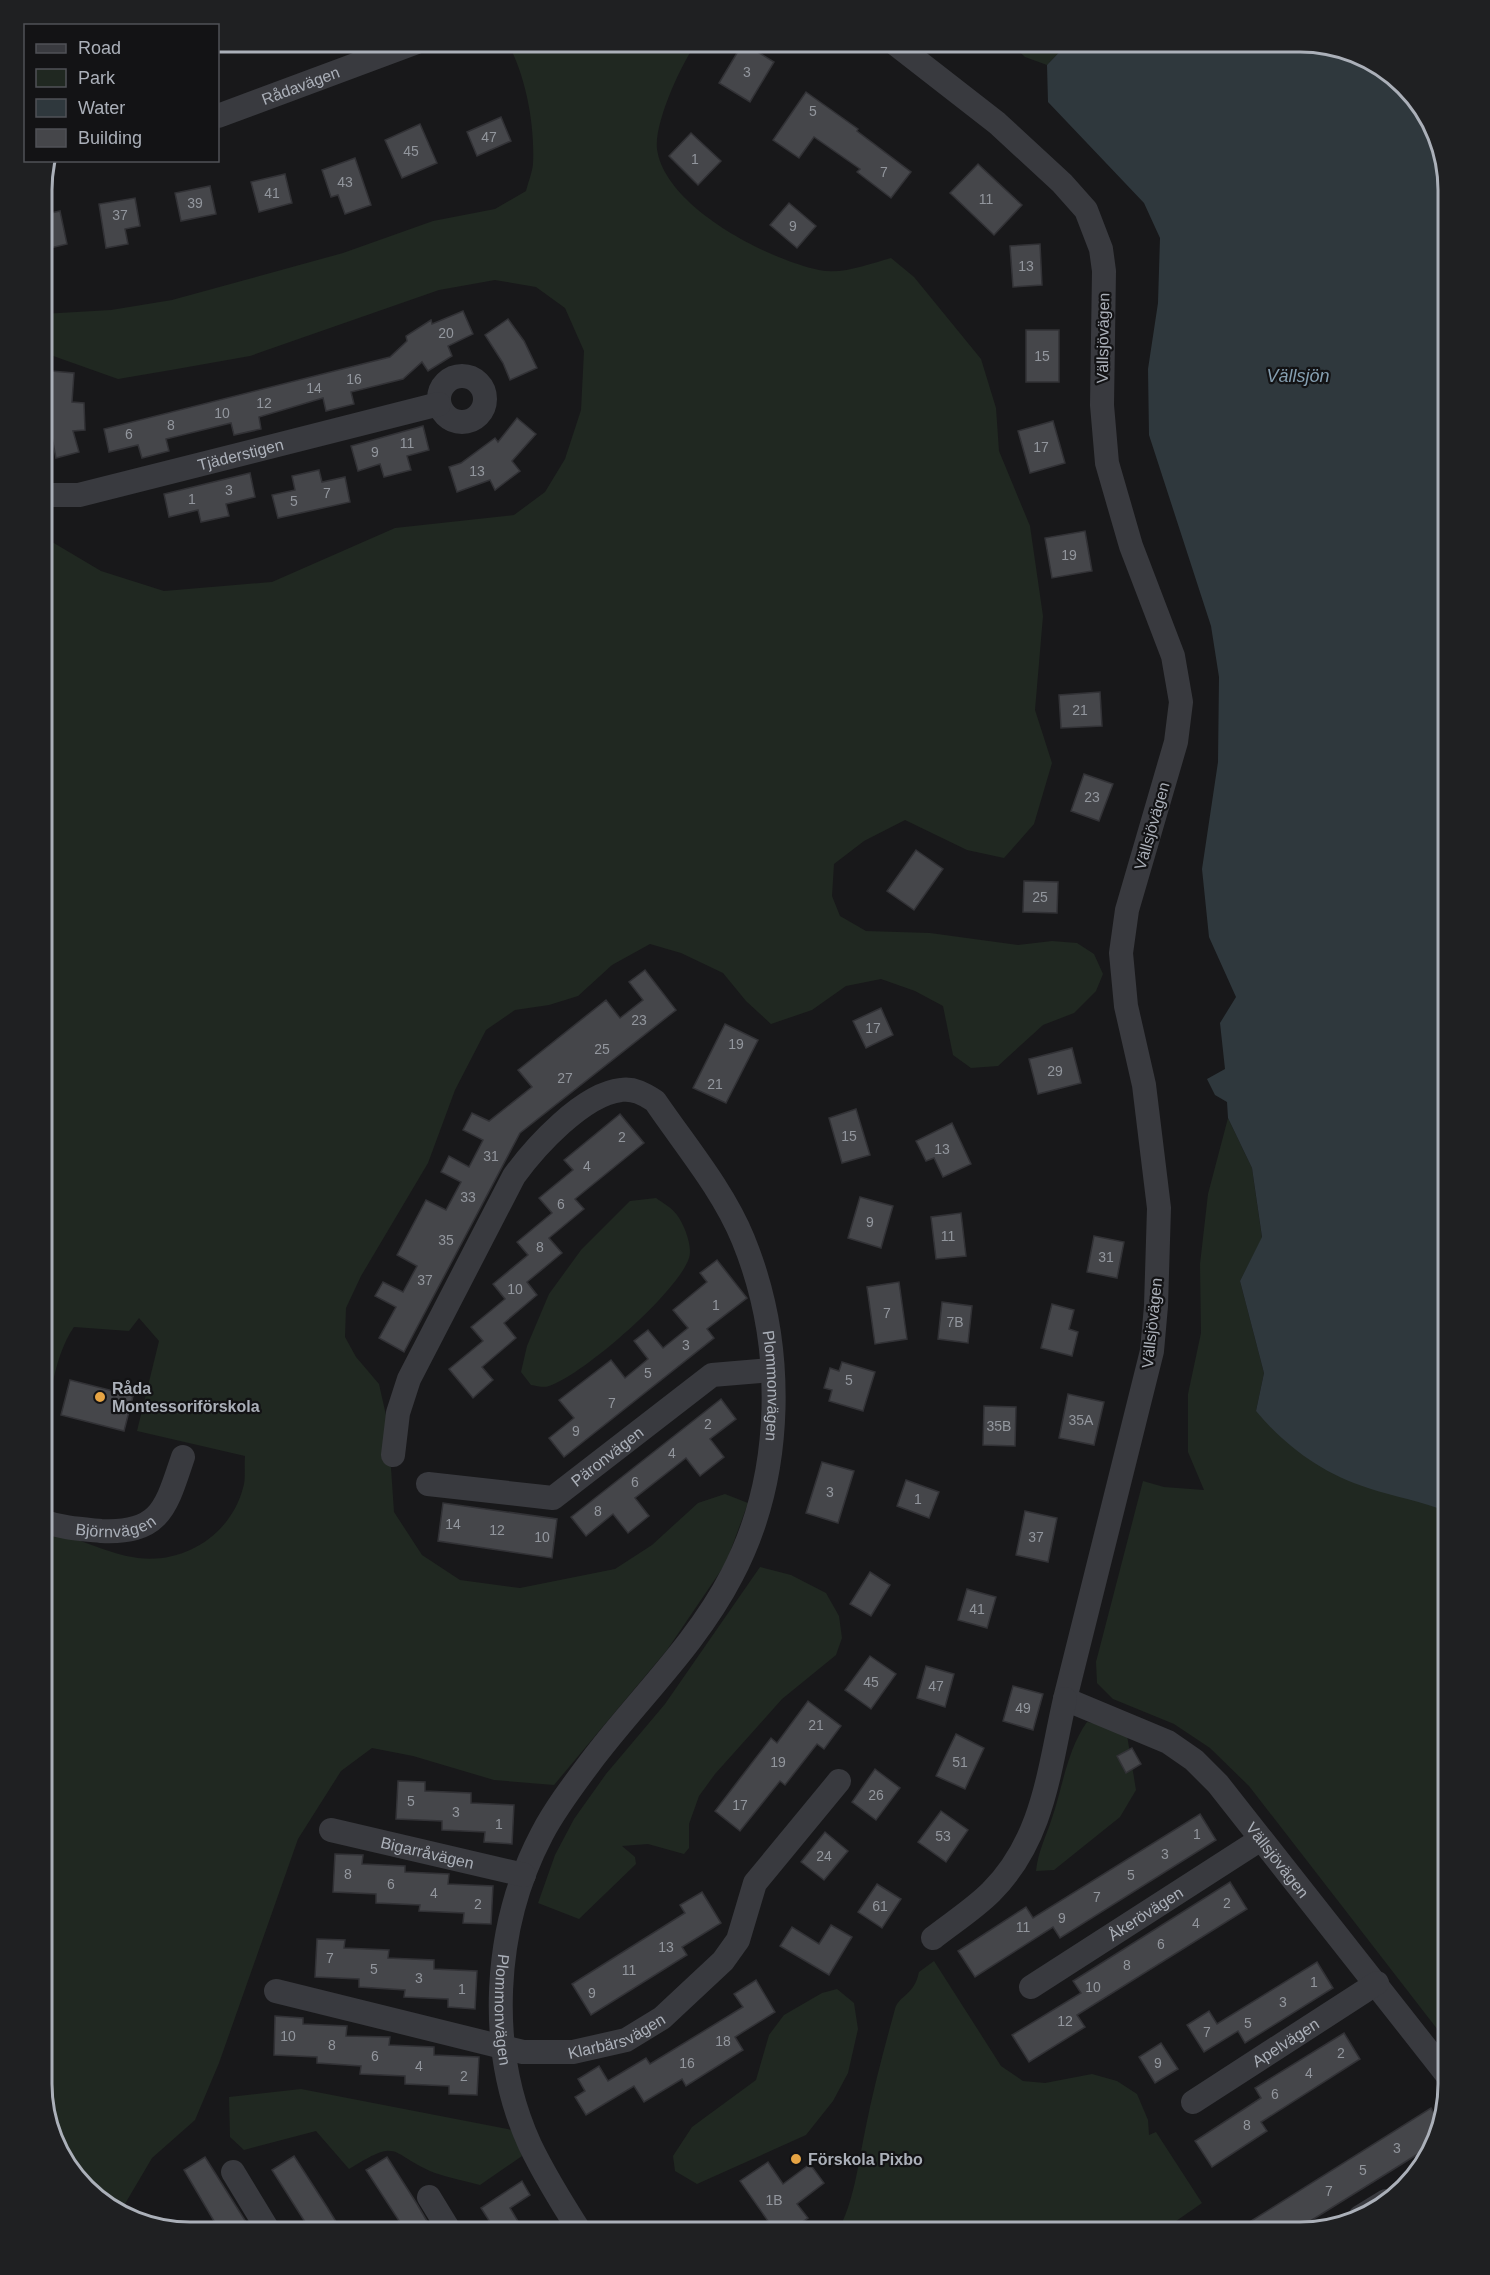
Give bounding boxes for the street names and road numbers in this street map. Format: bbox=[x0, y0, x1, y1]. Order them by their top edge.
street label: Rådavägen bbox=[259, 63, 342, 108]
street label: Vällsjövägen bbox=[1094, 292, 1112, 384]
street label: Tjäderstigen bbox=[196, 435, 285, 473]
street label: Vällsjövägen bbox=[1131, 780, 1173, 872]
street label: Vällsjövägen bbox=[1139, 1277, 1165, 1369]
street label: Plommonvägen bbox=[760, 1329, 782, 1442]
street label: Päronvägen bbox=[568, 1423, 646, 1489]
street label: Björnvägen bbox=[75, 1512, 159, 1540]
street label: Vällsjövägen bbox=[1243, 1819, 1312, 1901]
street label: Bigarråvägen bbox=[379, 1833, 476, 1872]
street label: Åkerövägen bbox=[1104, 1883, 1186, 1944]
street label: Plommonvägen bbox=[492, 1953, 514, 2066]
street label: Klarbärsvägen bbox=[566, 2010, 668, 2061]
street label: Apelvägen bbox=[1249, 2015, 1322, 2070]

